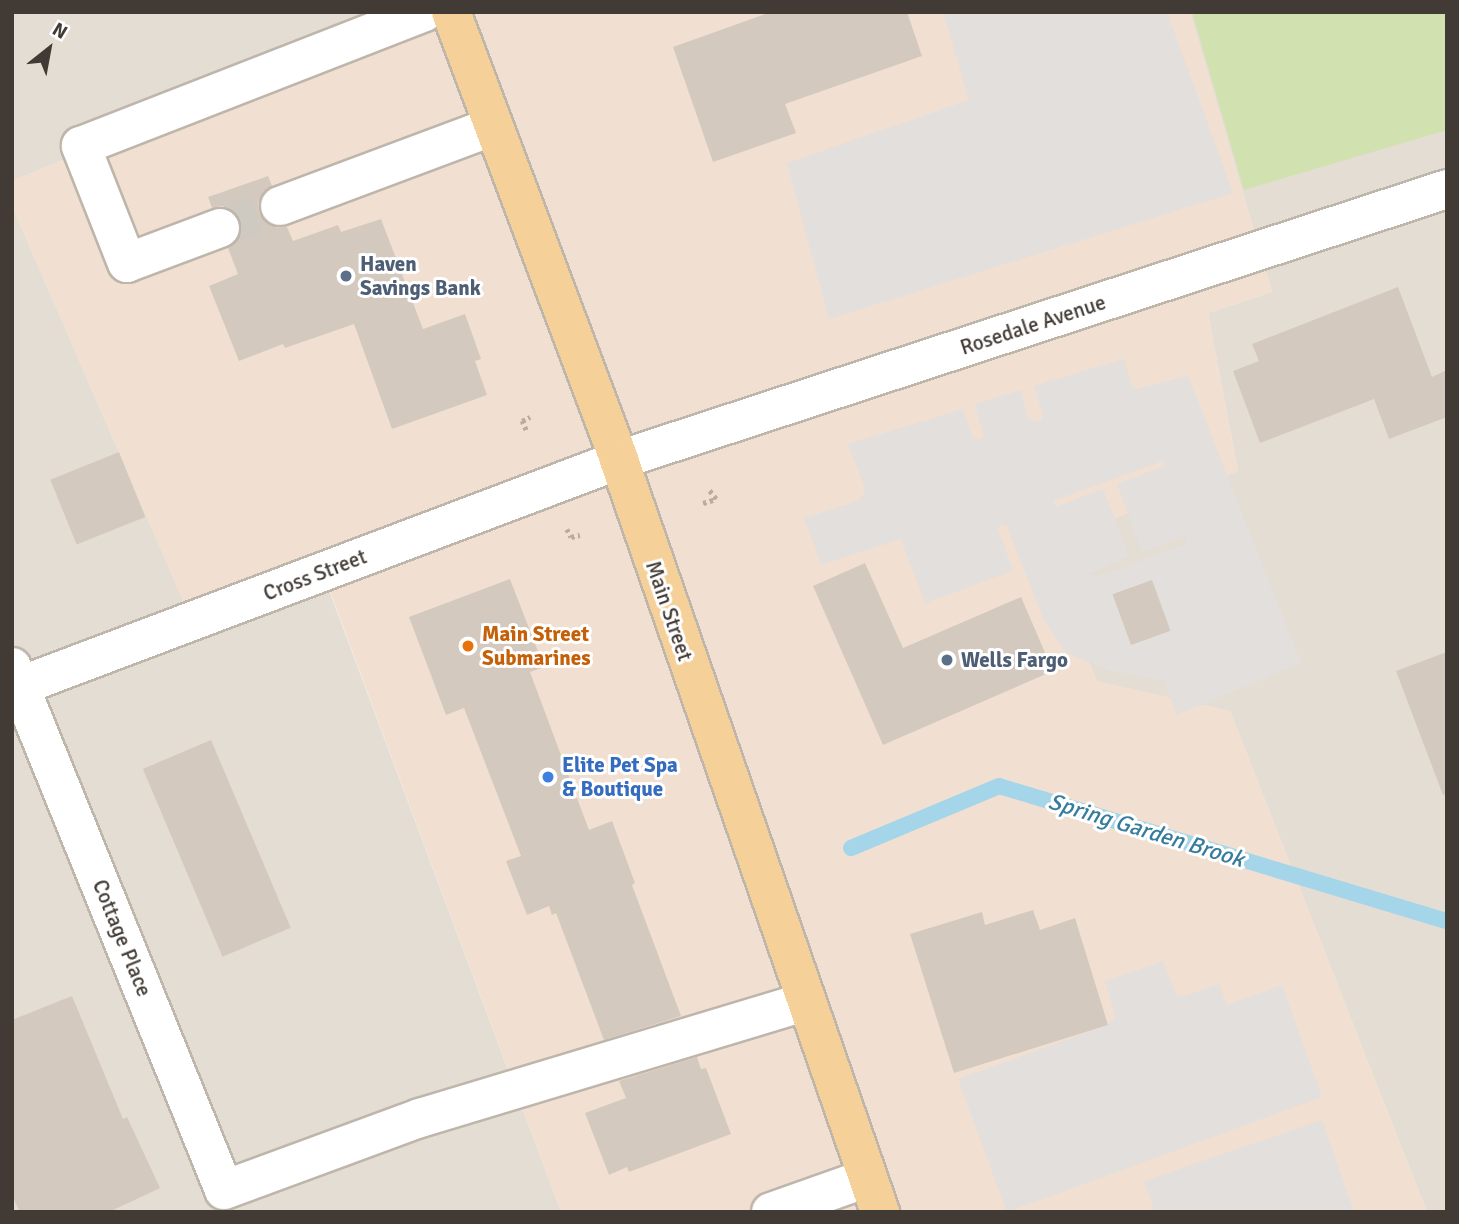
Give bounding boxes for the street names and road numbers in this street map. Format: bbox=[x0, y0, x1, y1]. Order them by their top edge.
street label: Rosedale Avenue bbox=[957, 290, 1109, 360]
street label: Cross Street bbox=[260, 544, 370, 606]
street label: Main Street bbox=[640, 558, 698, 664]
street label: Cottage Place bbox=[87, 876, 157, 1000]

